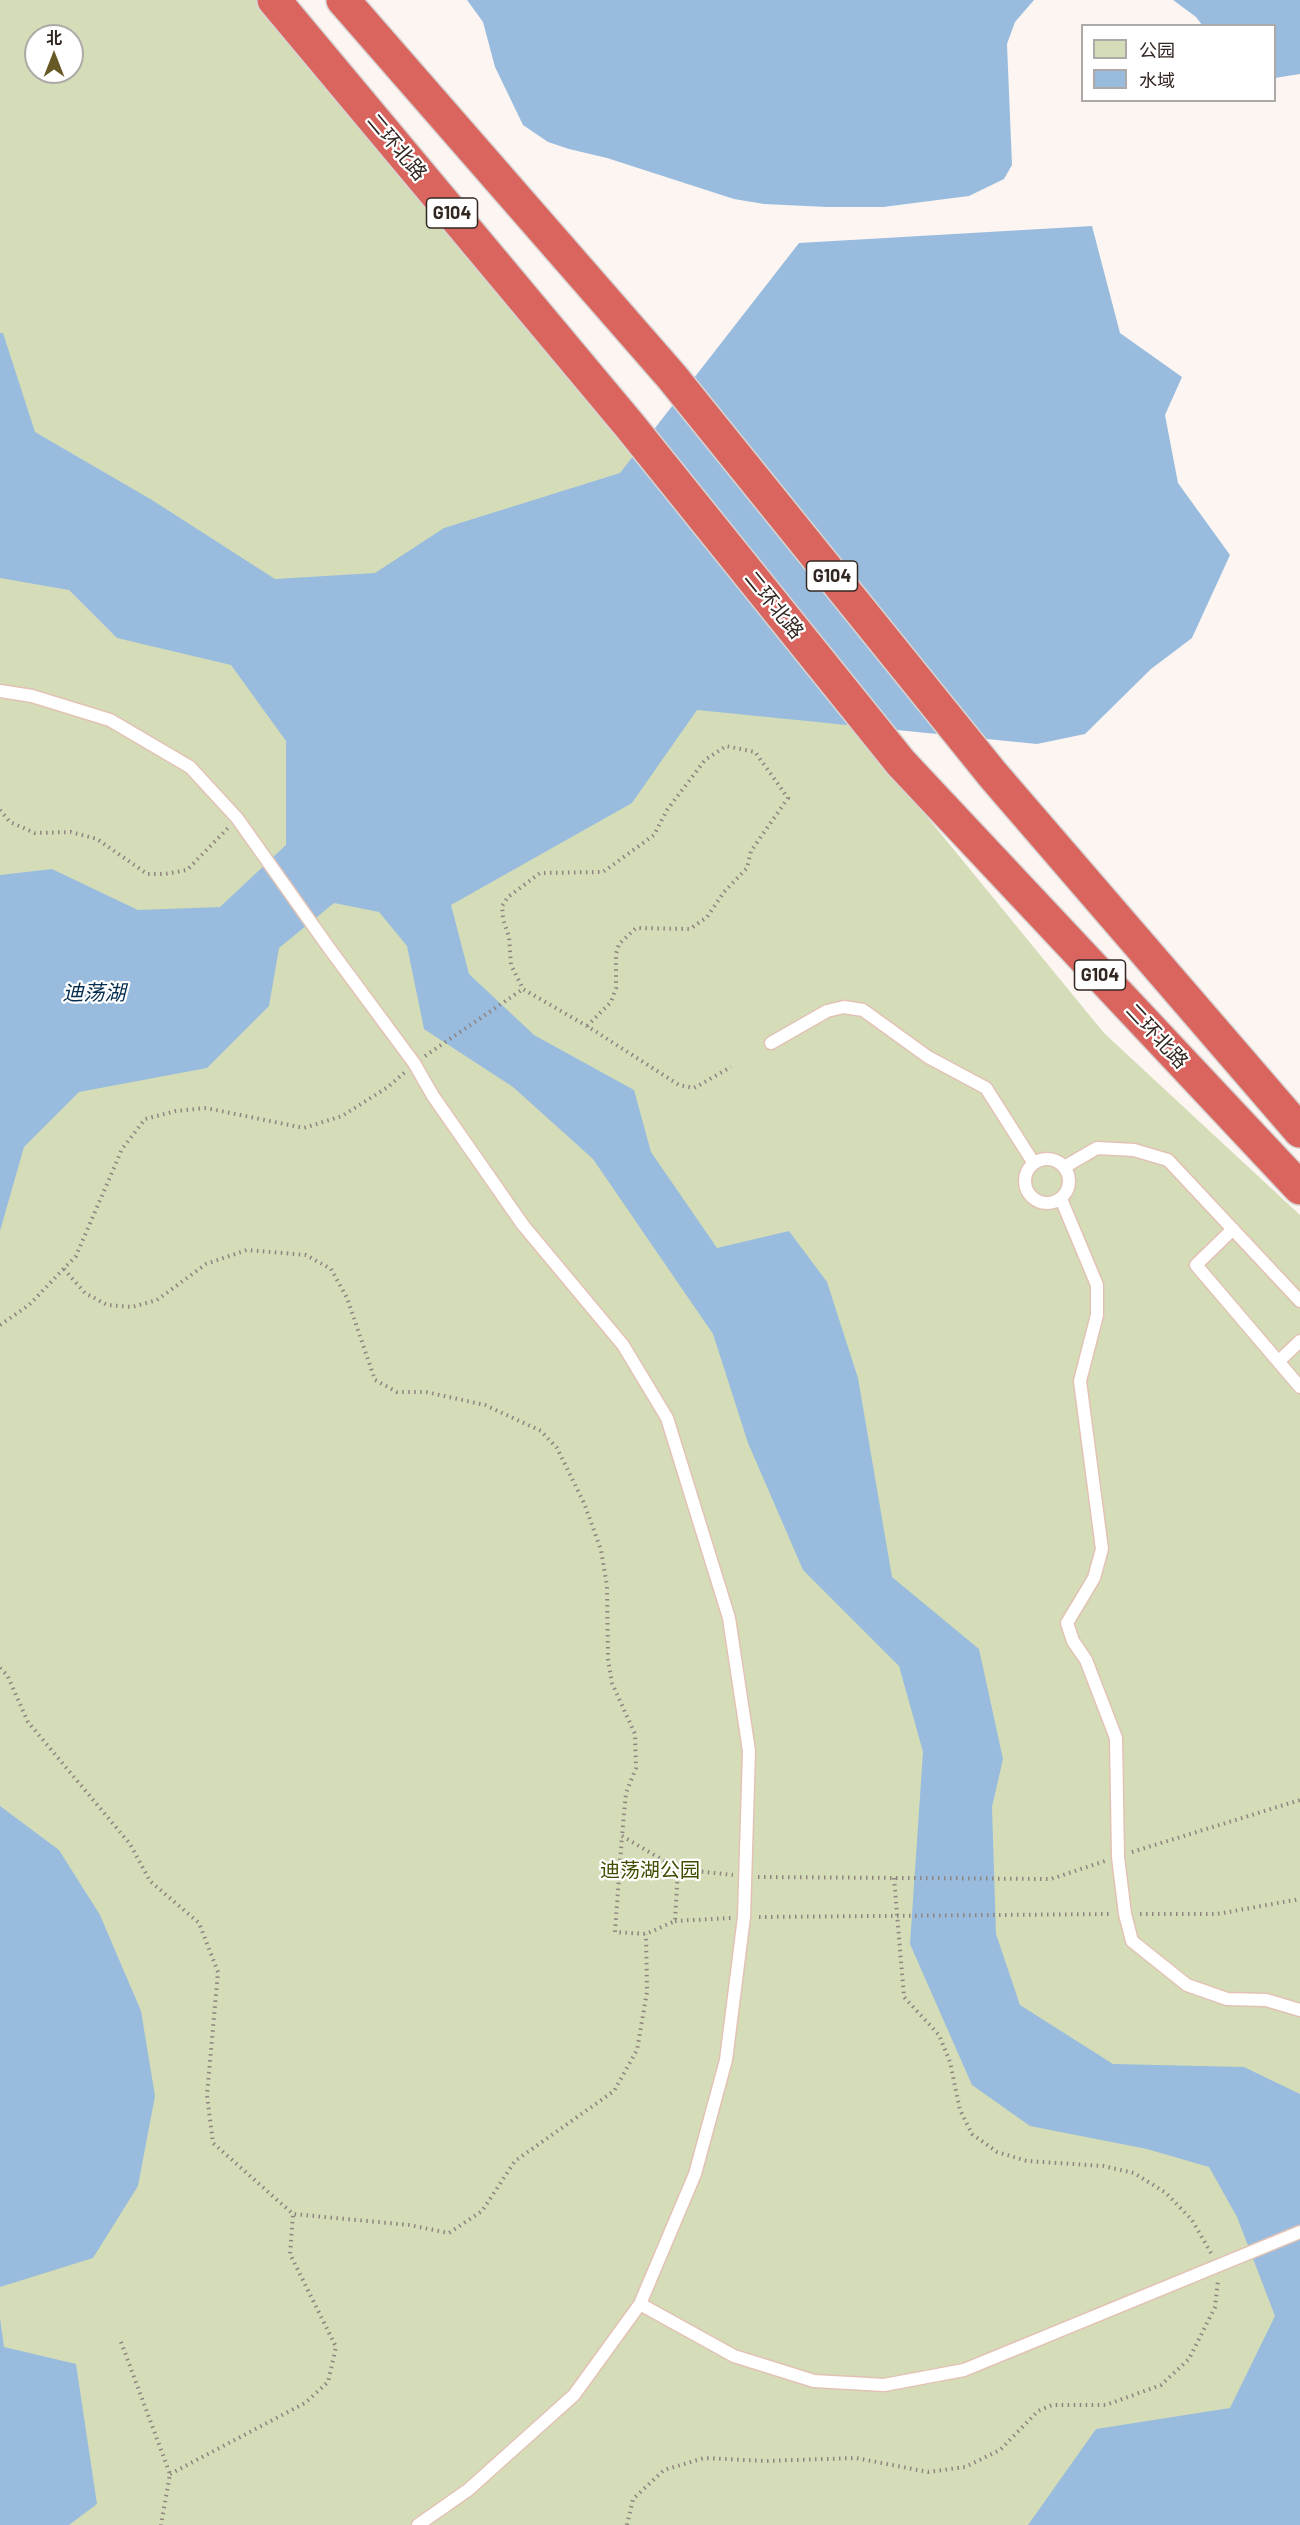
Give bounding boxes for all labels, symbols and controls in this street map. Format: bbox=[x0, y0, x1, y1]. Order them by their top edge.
north arrow bbox=[24, 24, 84, 84]
legend bbox=[1081, 24, 1276, 102]
text: 北 bbox=[46, 28, 62, 47]
text: 公园 bbox=[1139, 39, 1175, 61]
text: 水域 bbox=[1139, 69, 1175, 91]
street label: 二环北路 bbox=[362, 109, 432, 185]
road number: G104 bbox=[426, 198, 478, 228]
road number: G104 bbox=[806, 561, 858, 591]
street label: 二环北路 bbox=[740, 566, 808, 644]
road number: G104 bbox=[1074, 960, 1126, 990]
water label: 迪荡湖 bbox=[63, 980, 125, 1006]
street label: 二环北路 bbox=[1121, 999, 1193, 1073]
park label: 迪荡湖公园 bbox=[600, 1858, 700, 1882]

